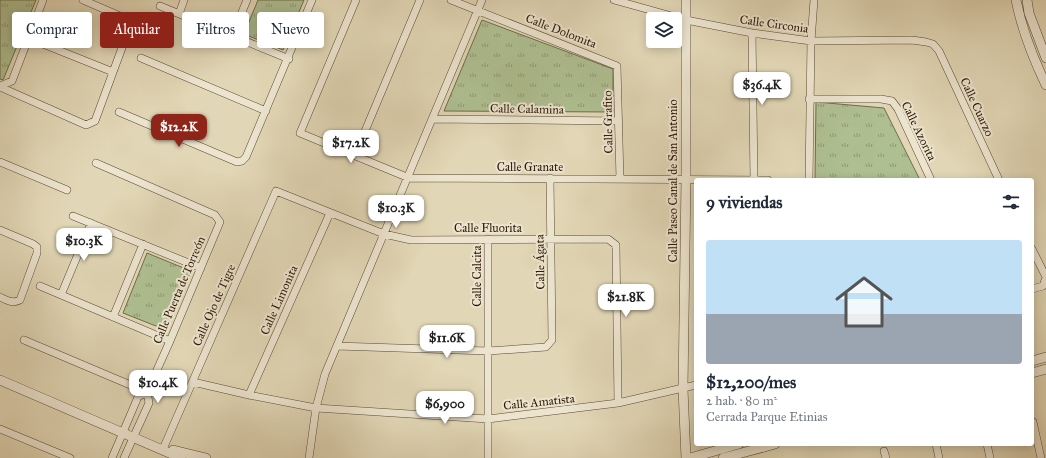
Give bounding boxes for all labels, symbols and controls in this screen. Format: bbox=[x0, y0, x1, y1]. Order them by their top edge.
street label: Calle Dolomita bbox=[524, 11, 599, 51]
chip: Comprar bbox=[12, 12, 92, 48]
chip: Alquilar bbox=[100, 12, 174, 48]
chip: Filtros bbox=[182, 12, 249, 48]
chip: Nuevo bbox=[257, 12, 324, 48]
map controls bbox=[646, 12, 682, 48]
button: layers bbox=[646, 12, 682, 48]
street label: Calle Circonia bbox=[739, 12, 810, 36]
pin: $36.4K bbox=[729, 72, 795, 106]
street label: Calle Cuarzo bbox=[957, 75, 997, 139]
text: $36.4K bbox=[743, 77, 781, 93]
street label: Calle Grafito bbox=[600, 90, 616, 154]
street label: Calle Paseo Canal de San Antonio bbox=[666, 99, 680, 263]
street label: Calle Azorita bbox=[899, 99, 940, 164]
street label: Calle Calamina bbox=[490, 101, 565, 117]
pin: $12.2K bbox=[146, 114, 212, 148]
text: $12.2K bbox=[160, 119, 198, 135]
pin: $17.2K bbox=[318, 130, 384, 164]
text: $17.2K bbox=[332, 135, 370, 151]
street label: Calle Granate bbox=[497, 160, 563, 174]
icon: filters bbox=[1000, 191, 1022, 213]
text: 9 viviendas bbox=[706, 192, 783, 213]
pin: $10.3K bbox=[363, 195, 429, 229]
text: $10.3K bbox=[377, 200, 415, 216]
street label: Calle Fluorita bbox=[454, 221, 523, 235]
pin: $10.3K bbox=[51, 228, 117, 262]
text: $10.3K bbox=[65, 233, 103, 249]
street label: Calle Ágata bbox=[532, 233, 548, 290]
street label: Calle Puerta de Torreón bbox=[150, 234, 208, 346]
street label: Calle Calcita bbox=[470, 244, 484, 307]
street label: Calle Ojo de Tigre bbox=[190, 262, 239, 349]
street label: Calle Limonita bbox=[257, 262, 301, 337]
icon: home bbox=[828, 266, 900, 338]
pin: $21.8K bbox=[593, 284, 659, 318]
text: $21.8K bbox=[607, 289, 645, 305]
pin: $11.6K bbox=[414, 325, 480, 359]
text: $11.6K bbox=[429, 330, 465, 346]
pin: $10.4K bbox=[125, 370, 191, 404]
text: $12,200/mes bbox=[706, 372, 796, 393]
text: $10.4K bbox=[138, 375, 178, 391]
pin: $6,900 bbox=[412, 391, 478, 425]
street label: Calle Amatista bbox=[503, 391, 576, 413]
text: 2 hab. · 80 m² bbox=[706, 393, 777, 409]
text: $6,900 bbox=[425, 396, 465, 412]
text: Cerrada Parque Etinias bbox=[706, 409, 828, 425]

